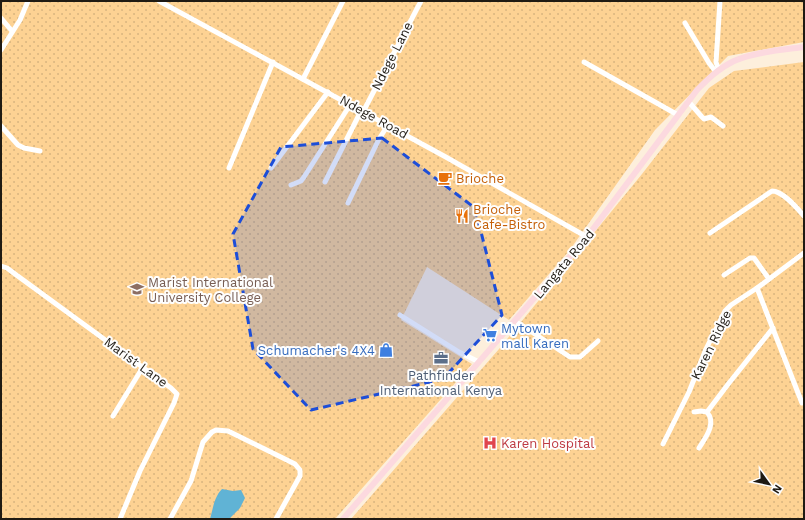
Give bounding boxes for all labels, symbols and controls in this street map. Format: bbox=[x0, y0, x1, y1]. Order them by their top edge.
street label: Ndege Lane bbox=[368, 19, 416, 93]
street label: Ndege Road bbox=[337, 92, 411, 142]
cafe icon: Brioche bbox=[437, 170, 453, 186]
place label: Brioche bbox=[456, 171, 504, 186]
place label: Brioche Cafe-Bistro bbox=[473, 202, 546, 232]
restaurant icon: Brioche Cafe-Bistro bbox=[454, 208, 470, 224]
street label: Langata Road bbox=[531, 226, 597, 302]
place label: Marist International University College bbox=[148, 275, 273, 305]
school or university icon: Marist International University College bbox=[129, 281, 145, 297]
street label: Karen Ridge bbox=[688, 308, 734, 382]
place label: Mytown mall Karen bbox=[501, 321, 569, 351]
supermarket icon: Mytown mall Karen bbox=[482, 327, 498, 343]
street label: Marist Lane bbox=[101, 334, 171, 390]
shop icon: Schumacher's 4X4 bbox=[378, 342, 394, 358]
place label: Schumacher's 4X4 bbox=[258, 343, 375, 358]
office icon: Pathfinder International Kenya bbox=[433, 350, 449, 366]
place label: Pathfinder International Kenya bbox=[380, 368, 503, 398]
hospital icon: Karen Hospital bbox=[482, 435, 498, 451]
place label: Karen Hospital bbox=[501, 436, 594, 451]
north arrow bbox=[749, 464, 789, 504]
text: N bbox=[769, 482, 785, 496]

